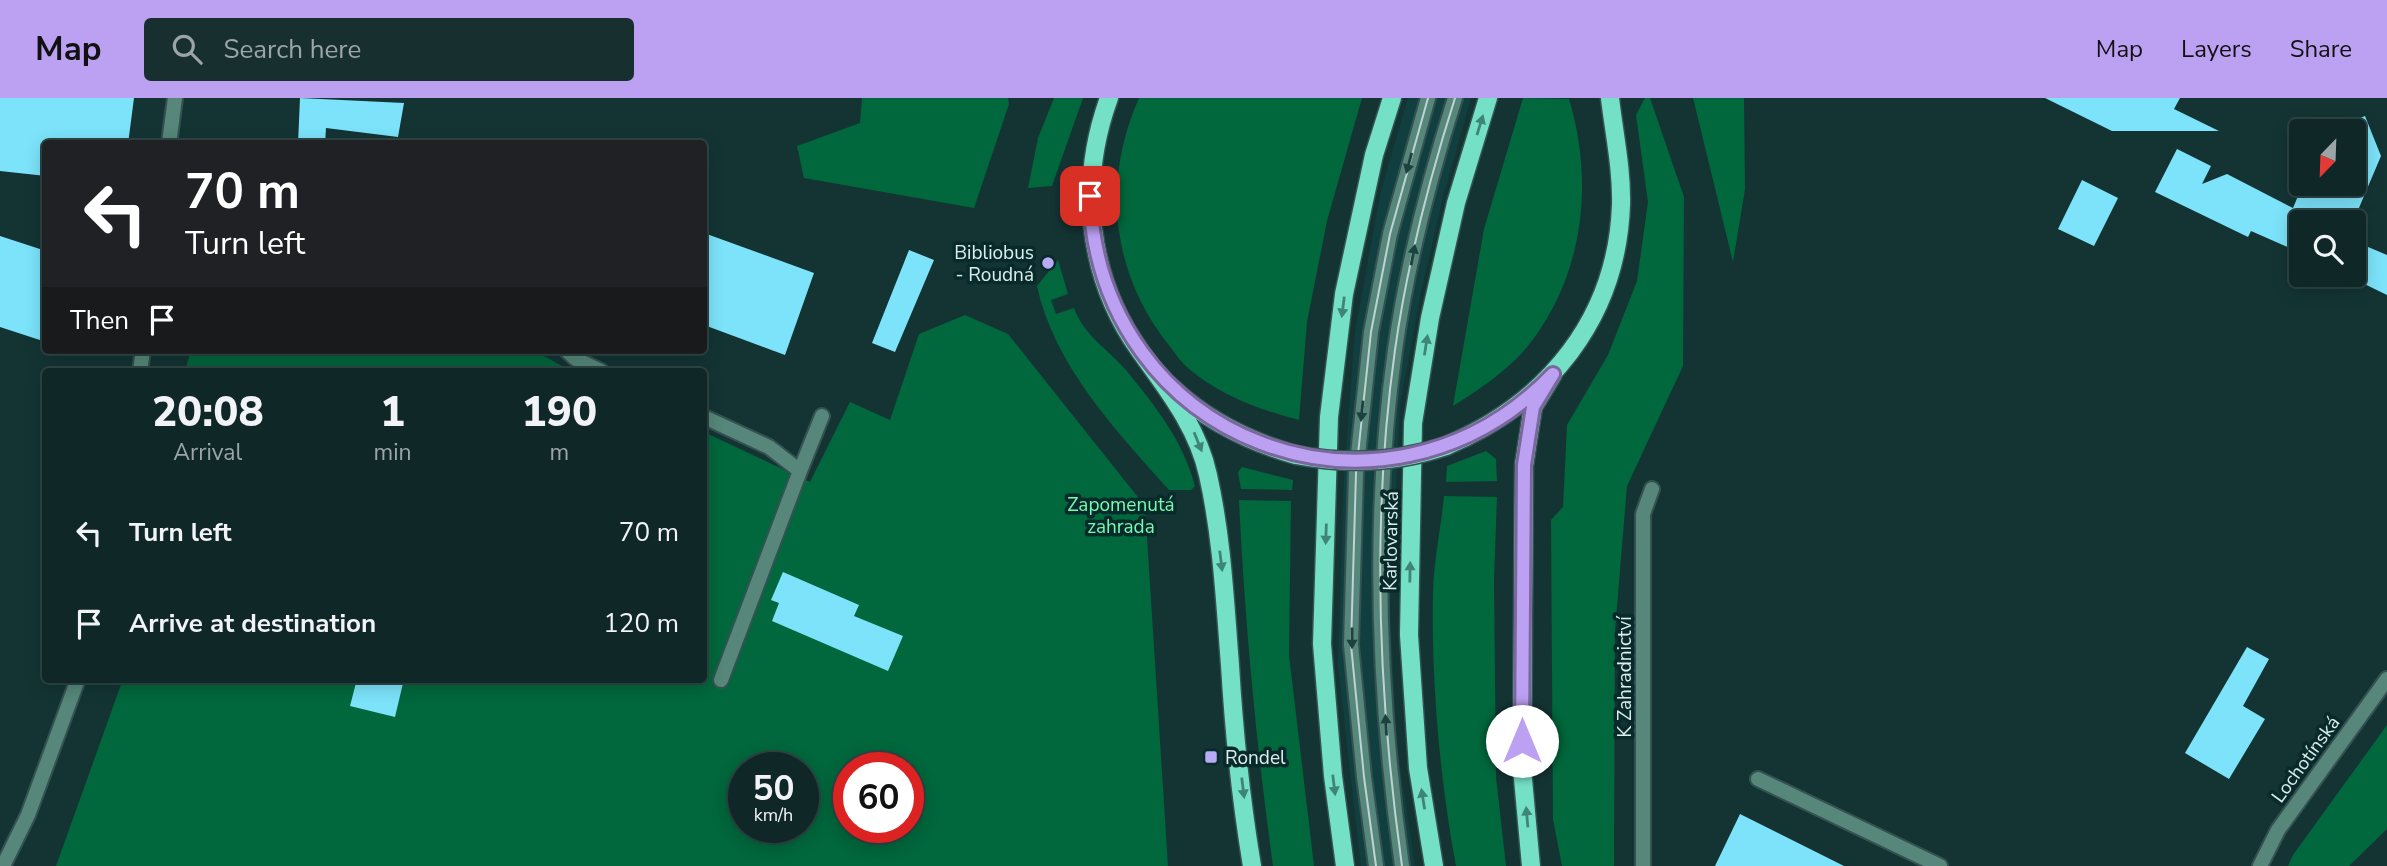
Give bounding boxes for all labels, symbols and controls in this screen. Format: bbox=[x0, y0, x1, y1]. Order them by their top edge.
search box bbox=[144, 18, 634, 81]
text: Map bbox=[35, 27, 102, 72]
icon: search bbox=[168, 30, 206, 68]
text: Search here bbox=[224, 32, 361, 67]
text: Map bbox=[2096, 33, 2143, 65]
text: Layers bbox=[2181, 33, 2252, 65]
text: Share bbox=[2290, 33, 2352, 65]
one-way arrow bbox=[1475, 114, 1485, 135]
north arrow bbox=[2289, 119, 2366, 196]
map controls bbox=[2289, 119, 2366, 287]
one-way arrow bbox=[1403, 153, 1414, 175]
text: 70 m bbox=[185, 158, 300, 225]
pin bbox=[1060, 166, 1120, 226]
icon: left bbox=[70, 168, 161, 259]
icon: arrive bbox=[1071, 177, 1109, 215]
button: search bbox=[2289, 210, 2366, 287]
text: Turn left bbox=[185, 222, 305, 265]
place label: Bibliobus - Roudná bbox=[954, 240, 1034, 288]
one-way arrow bbox=[1407, 244, 1418, 266]
marker: Bibliobus - Roudná bbox=[1040, 255, 1056, 271]
one-way arrow bbox=[1337, 296, 1348, 318]
icon: arrive bbox=[143, 301, 181, 339]
text: Then bbox=[70, 303, 129, 338]
one-way arrow bbox=[1421, 334, 1432, 356]
text: 20:08 bbox=[152, 384, 264, 441]
text: 1 bbox=[380, 384, 405, 441]
text: 190 bbox=[522, 384, 597, 441]
one-way arrow bbox=[1356, 400, 1367, 422]
one-way arrow bbox=[1193, 432, 1204, 453]
text: Arrival bbox=[173, 437, 242, 468]
text: min bbox=[374, 437, 412, 468]
text: m bbox=[549, 437, 569, 468]
street label: Karlovarská bbox=[1377, 491, 1405, 591]
park label: Zapomenutá zahrada bbox=[1067, 492, 1175, 540]
icon: left bbox=[70, 514, 108, 552]
text: Turn left bbox=[129, 515, 232, 550]
text: 70 m bbox=[619, 515, 679, 550]
one-way arrow bbox=[1320, 523, 1331, 545]
one-way arrow bbox=[1215, 551, 1226, 573]
one-way arrow bbox=[1404, 561, 1416, 583]
icon: arrive bbox=[70, 605, 108, 643]
text: Arrive at destination bbox=[129, 606, 376, 641]
text: 120 m bbox=[603, 606, 679, 641]
street label: K Zahradnictví bbox=[1612, 615, 1638, 738]
one-way arrow bbox=[1346, 627, 1358, 649]
position arrow bbox=[1485, 704, 1559, 778]
street label: Lochotínská bbox=[2266, 711, 2346, 808]
one-way arrow bbox=[1380, 714, 1391, 736]
place label: Rondel bbox=[1225, 745, 1286, 771]
marker: Rondel bbox=[1203, 749, 1219, 765]
speed limit sign: 60 bbox=[833, 752, 924, 843]
text: 50 bbox=[752, 765, 795, 812]
one-way arrow bbox=[1329, 774, 1340, 796]
one-way arrow bbox=[1237, 777, 1248, 799]
one-way arrow bbox=[1417, 787, 1428, 809]
text: km/h bbox=[754, 803, 793, 827]
one-way arrow bbox=[1521, 806, 1532, 828]

